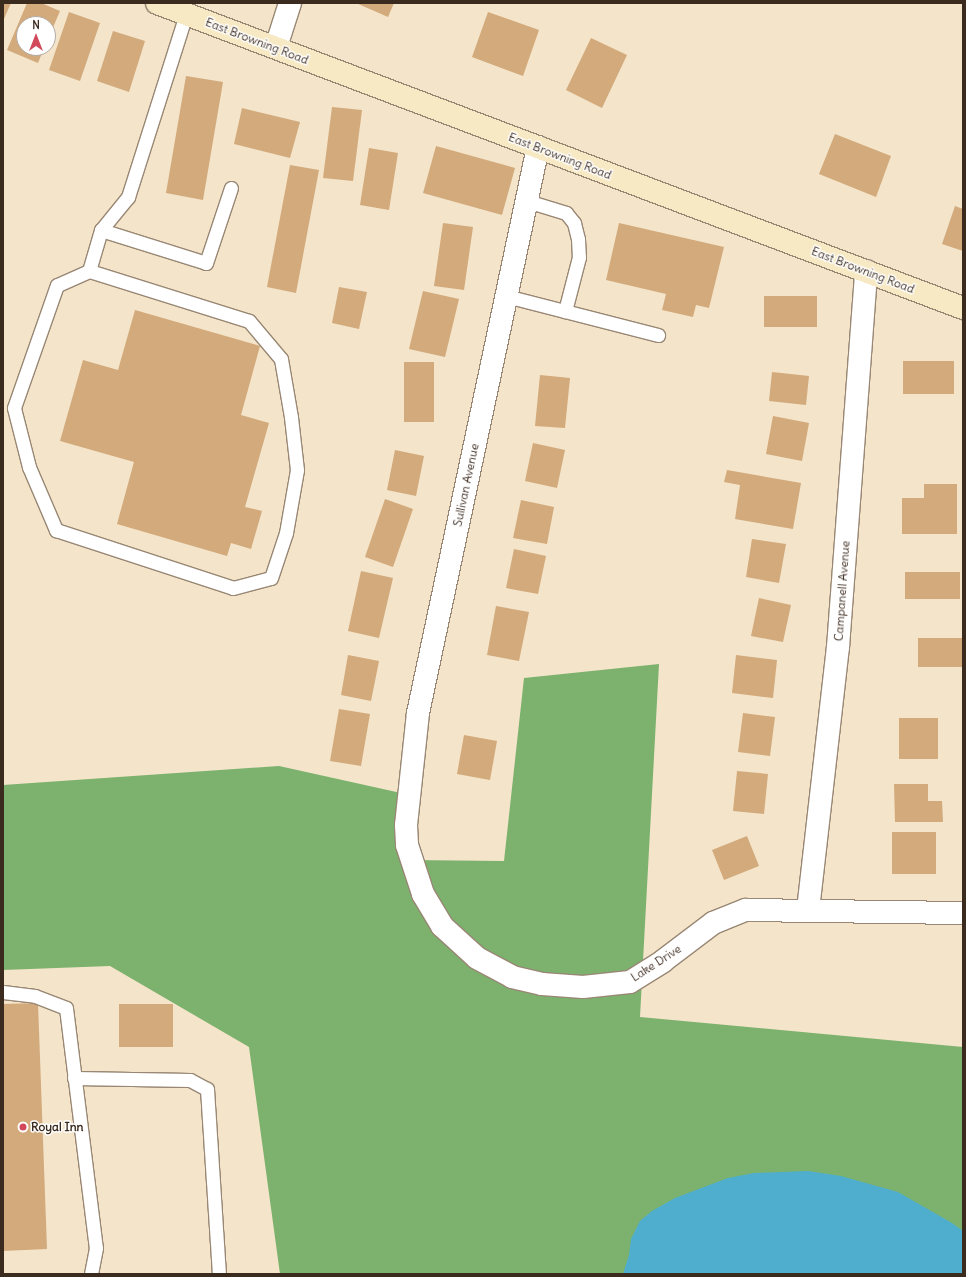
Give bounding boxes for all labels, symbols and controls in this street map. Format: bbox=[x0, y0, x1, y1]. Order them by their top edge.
street label: East Browning Road bbox=[203, 15, 311, 67]
north arrow bbox=[16, 16, 56, 56]
text: N bbox=[32, 18, 40, 32]
street label: East Browning Road bbox=[506, 130, 614, 182]
street label: East Browning Road bbox=[809, 244, 917, 296]
street label: Sullivan Avenue bbox=[450, 442, 482, 528]
street label: Campanell Avenue bbox=[831, 540, 853, 642]
street label: Lake Drive bbox=[628, 941, 684, 985]
place label: Royal Inn bbox=[31, 1120, 84, 1134]
marker: Royal Inn bbox=[18, 1122, 28, 1132]

